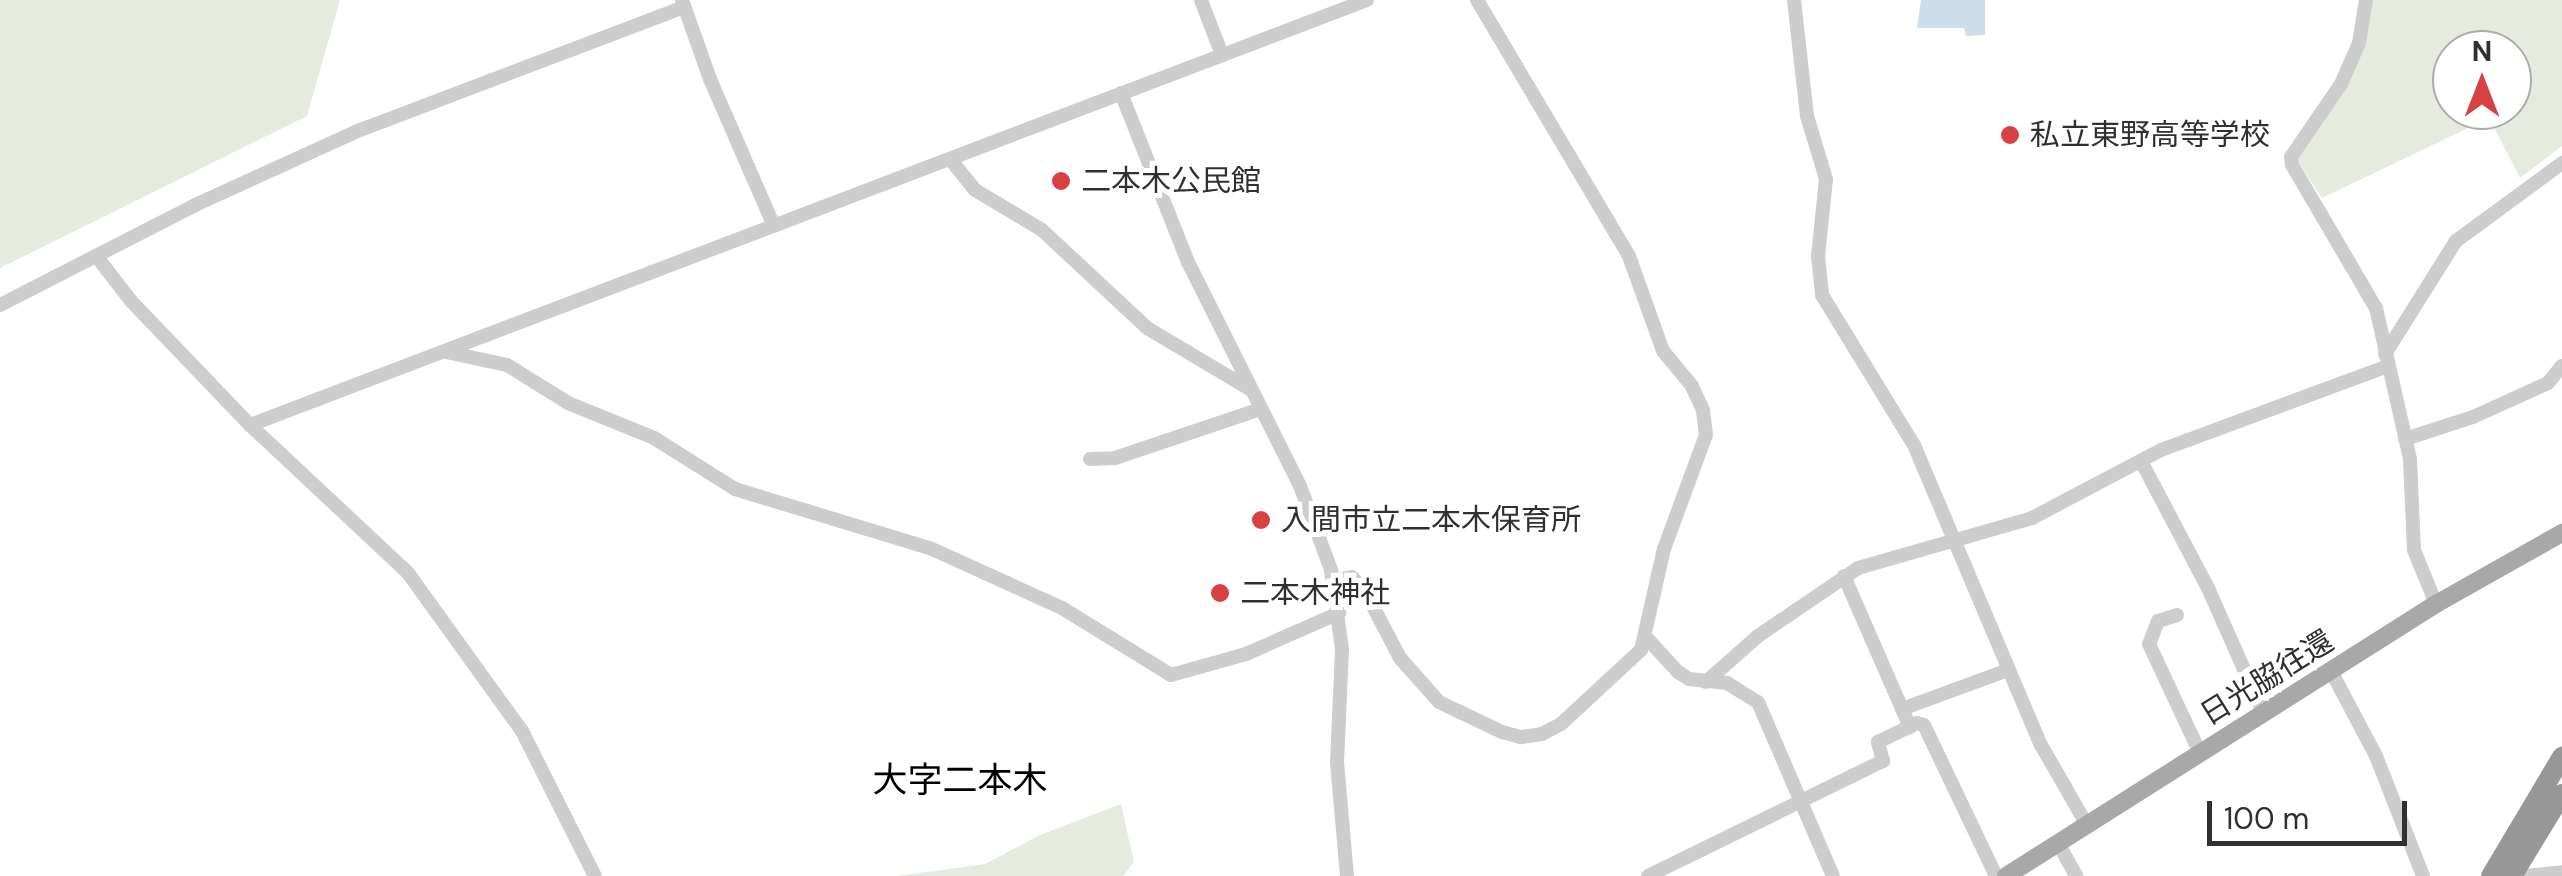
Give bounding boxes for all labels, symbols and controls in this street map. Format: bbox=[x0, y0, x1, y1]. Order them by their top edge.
north arrow bbox=[2432, 30, 2532, 130]
text: N bbox=[2472, 33, 2492, 70]
place label: 私立東野高等学校 bbox=[2030, 117, 2270, 153]
marker: 私立東野高等学校 bbox=[1999, 124, 2021, 146]
place label: 二本木公民館 bbox=[1081, 163, 1261, 199]
marker: 二本木公民館 bbox=[1050, 170, 1072, 192]
place label: 入間市立二本木保育所 bbox=[1281, 502, 1581, 538]
marker: 入間市立二本木保育所 bbox=[1250, 509, 1272, 531]
place label: 二本木神社 bbox=[1240, 575, 1390, 611]
marker: 二本木神社 bbox=[1209, 582, 1231, 604]
street label: 日光脇往還 bbox=[2194, 623, 2340, 733]
district label: 大字二本木 bbox=[873, 759, 1047, 801]
scale bar bbox=[2212, 781, 2412, 843]
text: 100 m bbox=[2224, 799, 2309, 838]

